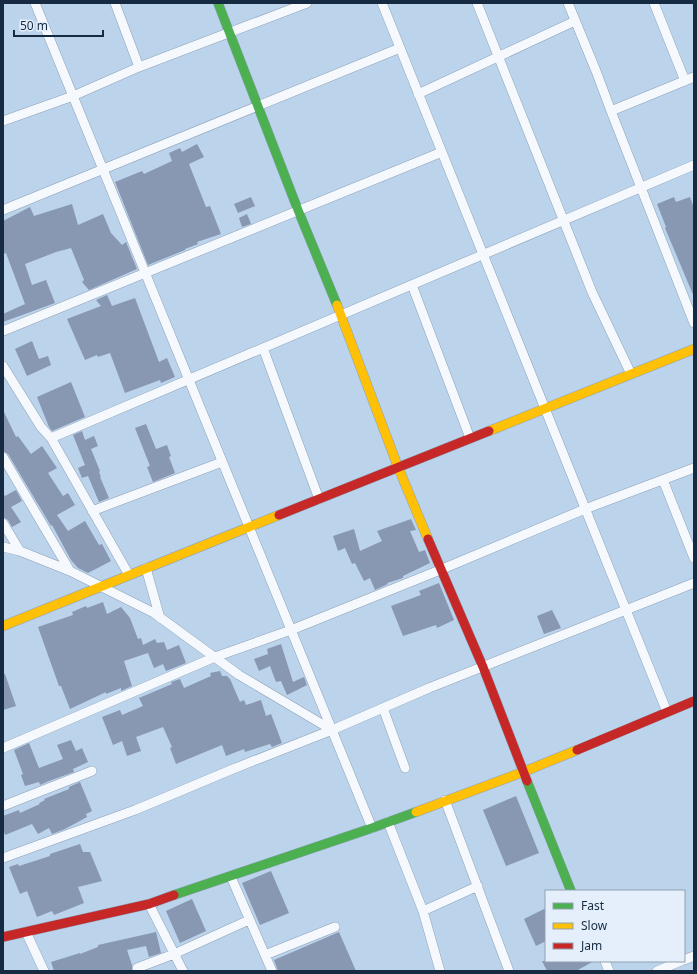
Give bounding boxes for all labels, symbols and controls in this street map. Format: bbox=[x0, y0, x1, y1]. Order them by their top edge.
scale bar bbox=[14, 12, 103, 38]
text: 50 m bbox=[20, 17, 48, 34]
legend bbox=[545, 890, 685, 962]
text: Fast bbox=[581, 897, 605, 914]
text: Slow bbox=[581, 917, 608, 934]
text: Jam bbox=[580, 937, 602, 954]

